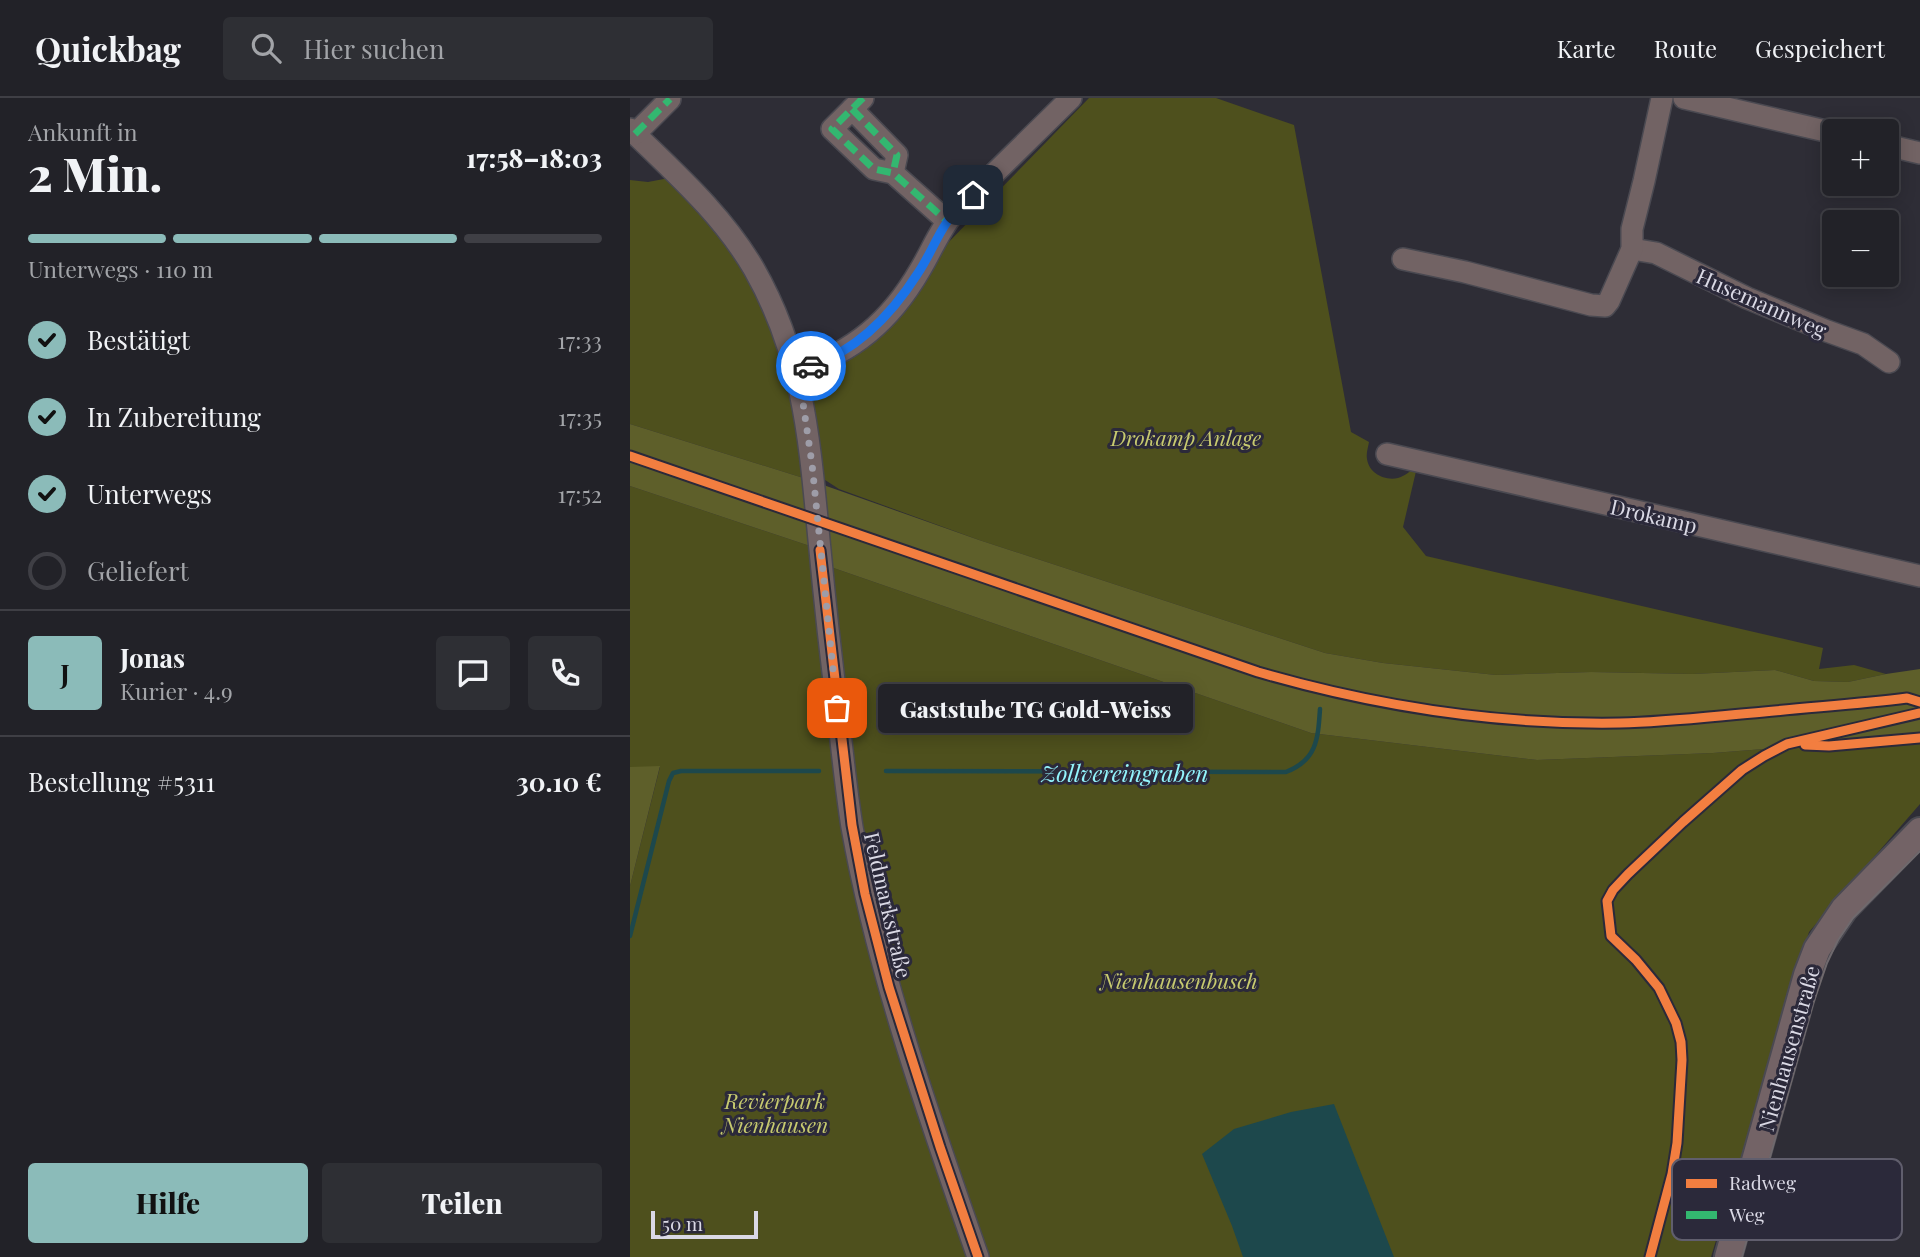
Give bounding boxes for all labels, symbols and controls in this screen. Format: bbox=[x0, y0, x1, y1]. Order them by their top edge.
search box bbox=[223, 17, 713, 80]
text: Quickbag bbox=[35, 26, 181, 70]
icon: search bbox=[247, 29, 285, 67]
text: Hier suchen bbox=[303, 31, 444, 66]
text: Karte bbox=[1557, 32, 1616, 64]
text: Route bbox=[1654, 32, 1717, 64]
text: Gespeichert bbox=[1755, 32, 1885, 64]
text: Ankunft in bbox=[28, 116, 138, 147]
map controls bbox=[1822, 119, 1899, 287]
button: + bbox=[1822, 119, 1899, 196]
text: 17:58–18:03 bbox=[466, 140, 602, 175]
text: 2 Min. bbox=[28, 142, 162, 204]
pin bbox=[943, 165, 1003, 225]
icon: home bbox=[954, 176, 992, 214]
button: − bbox=[1822, 210, 1899, 287]
text: Unterwegs · 110 m bbox=[28, 253, 213, 284]
street label: Husemannweg bbox=[1693, 261, 1831, 343]
icon: check bbox=[28, 321, 66, 359]
text: Bestätigt bbox=[87, 322, 190, 357]
text: 17:33 bbox=[557, 324, 602, 355]
courier bbox=[776, 331, 846, 401]
icon: car bbox=[792, 347, 830, 385]
icon: check bbox=[28, 398, 66, 436]
text: In Zubereitung bbox=[87, 399, 261, 434]
text: 17:35 bbox=[558, 401, 602, 432]
park label: Drokamp Anlage bbox=[1110, 423, 1261, 451]
icon: check bbox=[28, 475, 66, 513]
text: Unterwegs bbox=[87, 476, 212, 511]
text: 17:52 bbox=[557, 478, 602, 509]
street label: Drokamp bbox=[1608, 491, 1700, 539]
text: Geliefert bbox=[87, 553, 189, 588]
button: chat bbox=[436, 636, 510, 710]
button: phone bbox=[528, 636, 602, 710]
text: Jonas bbox=[120, 640, 185, 675]
text: J bbox=[60, 656, 70, 691]
text: Kurier · 4.9 bbox=[120, 675, 233, 706]
pin bbox=[807, 678, 867, 738]
callout: Gaststube TG Gold-Weiss bbox=[879, 684, 1194, 732]
icon: bag bbox=[818, 689, 856, 727]
text: Gaststube TG Gold-Weiss bbox=[900, 693, 1171, 724]
water label: Zollvereingraben bbox=[1041, 757, 1208, 788]
text: Bestellung #5311 bbox=[28, 764, 215, 799]
text: 30.10 € bbox=[516, 764, 602, 799]
street label: Feldmarkstraße bbox=[859, 829, 919, 981]
street label: Nienhausenstraße bbox=[1751, 962, 1825, 1134]
park label: Nienhausenbusch bbox=[1098, 966, 1258, 994]
park label: Revierpark Nienhausen bbox=[720, 1086, 828, 1138]
legend bbox=[1672, 1159, 1902, 1240]
button: Hilfe bbox=[28, 1163, 308, 1243]
button: Teilen bbox=[322, 1163, 602, 1243]
text: Radweg bbox=[1729, 1169, 1796, 1195]
text: Weg bbox=[1728, 1201, 1765, 1227]
scale bar bbox=[651, 1208, 758, 1240]
text: 50 m bbox=[662, 1210, 703, 1236]

